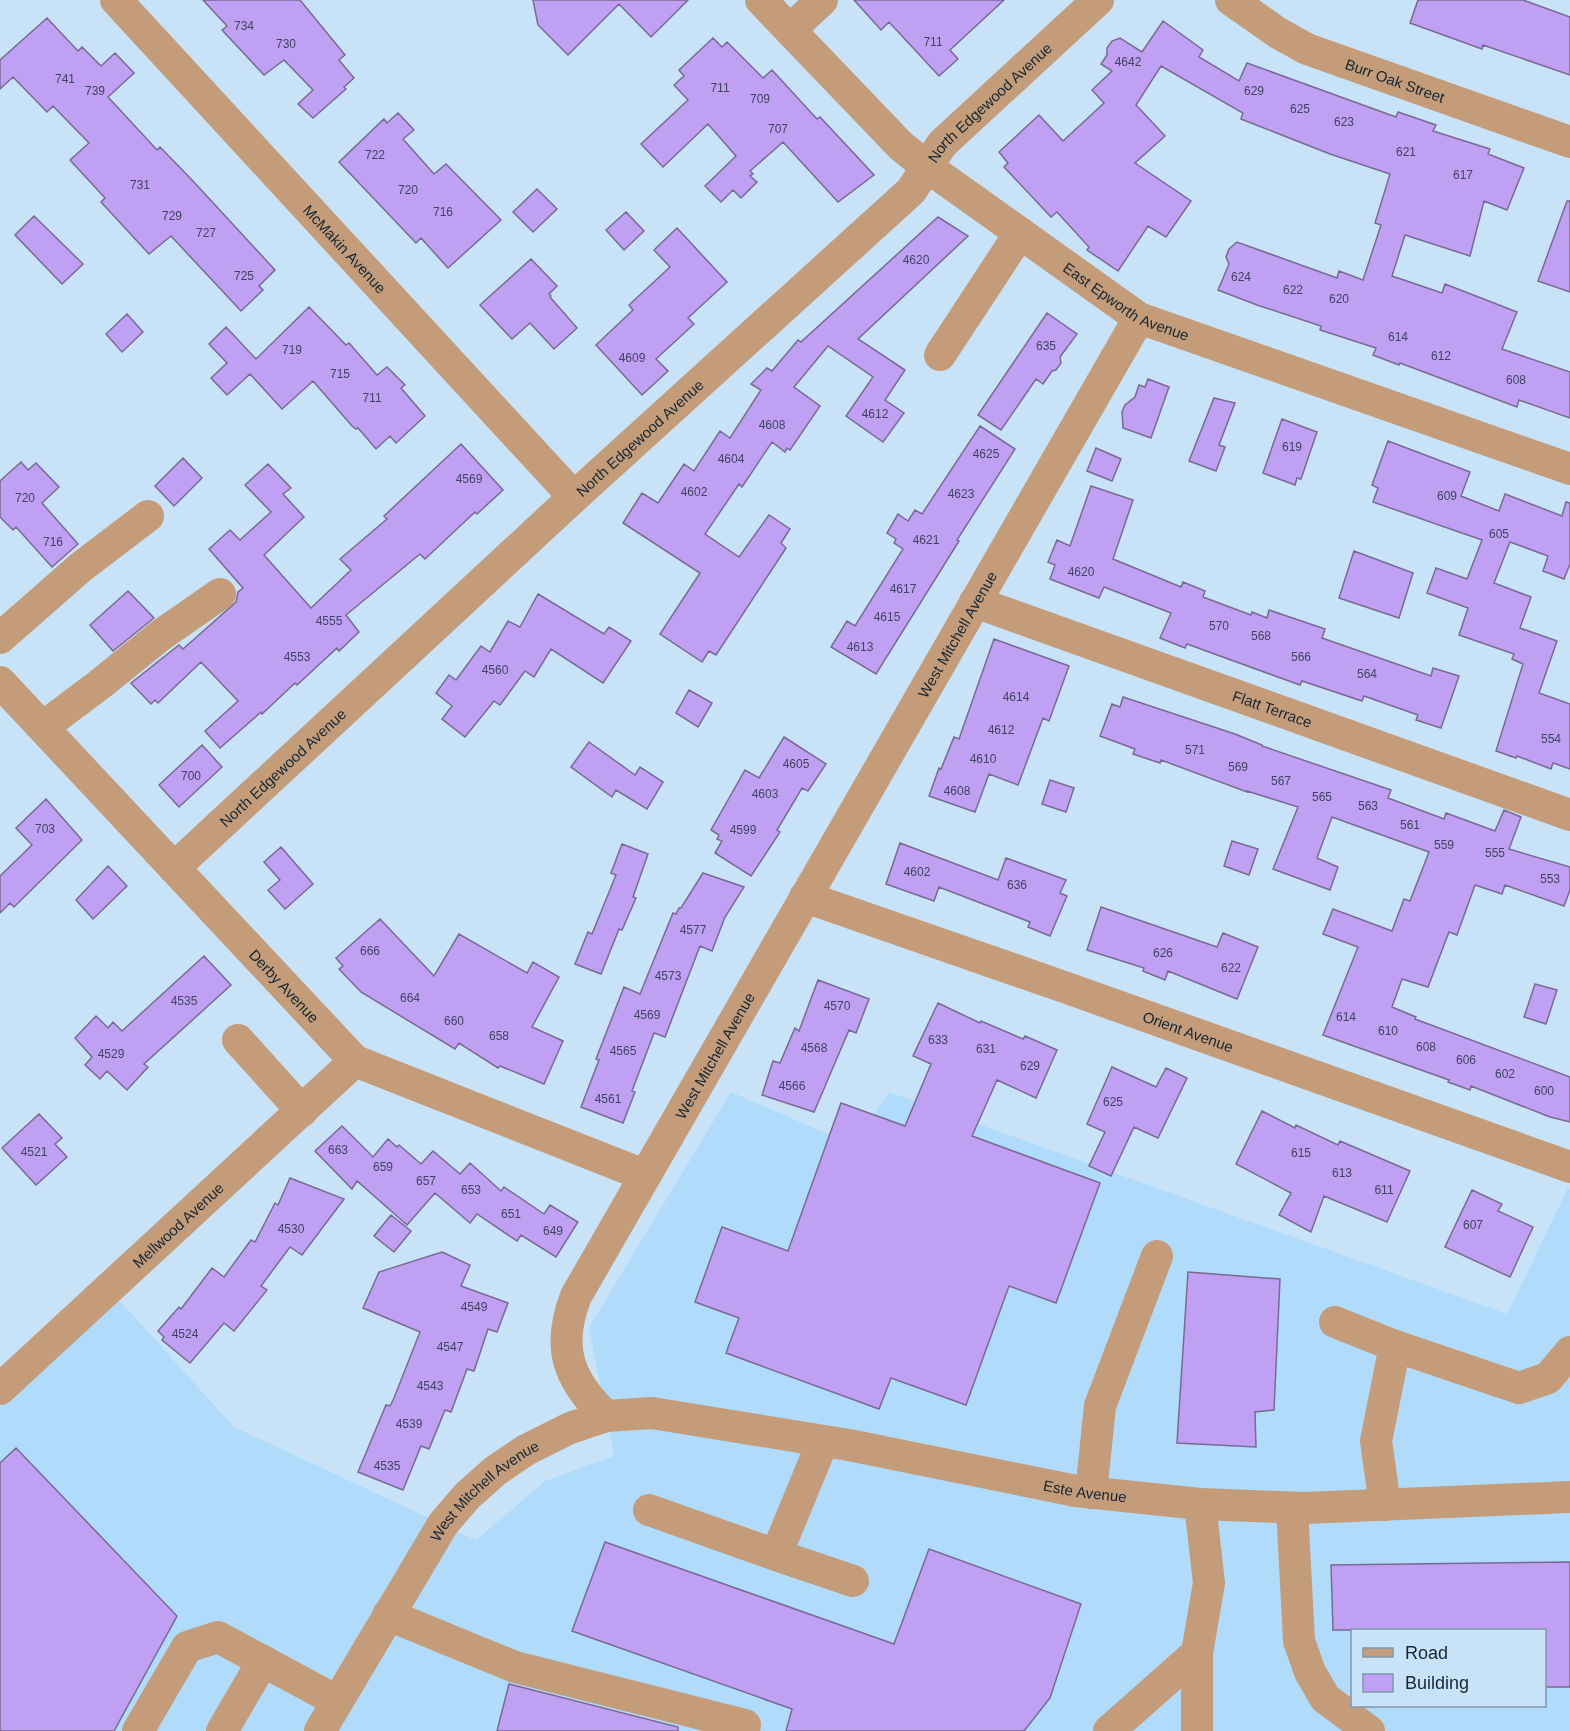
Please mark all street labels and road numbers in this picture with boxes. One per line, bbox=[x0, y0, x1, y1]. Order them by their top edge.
street label: North Edgewood Avenue bbox=[924, 39, 1055, 165]
street label: Burr Oak Street bbox=[1343, 55, 1448, 106]
street label: McMakin Avenue bbox=[300, 201, 390, 296]
street label: East Epworth Avenue bbox=[1060, 258, 1191, 343]
street label: North Edgewood Avenue bbox=[572, 376, 707, 500]
street label: West Mitchell Avenue bbox=[914, 568, 1000, 700]
street label: Flatt Terrace bbox=[1231, 686, 1315, 731]
street label: North Edgewood Avenue bbox=[216, 705, 349, 830]
street label: Derby Avenue bbox=[246, 946, 323, 1026]
street label: West Mitchell Avenue bbox=[671, 989, 757, 1122]
street label: Orient Avenue bbox=[1141, 1007, 1236, 1055]
street label: Mellwood Avenue bbox=[129, 1179, 227, 1271]
street label: West Mitchell Avenue bbox=[426, 1437, 541, 1544]
street label: Este Avenue bbox=[1042, 1476, 1128, 1505]

